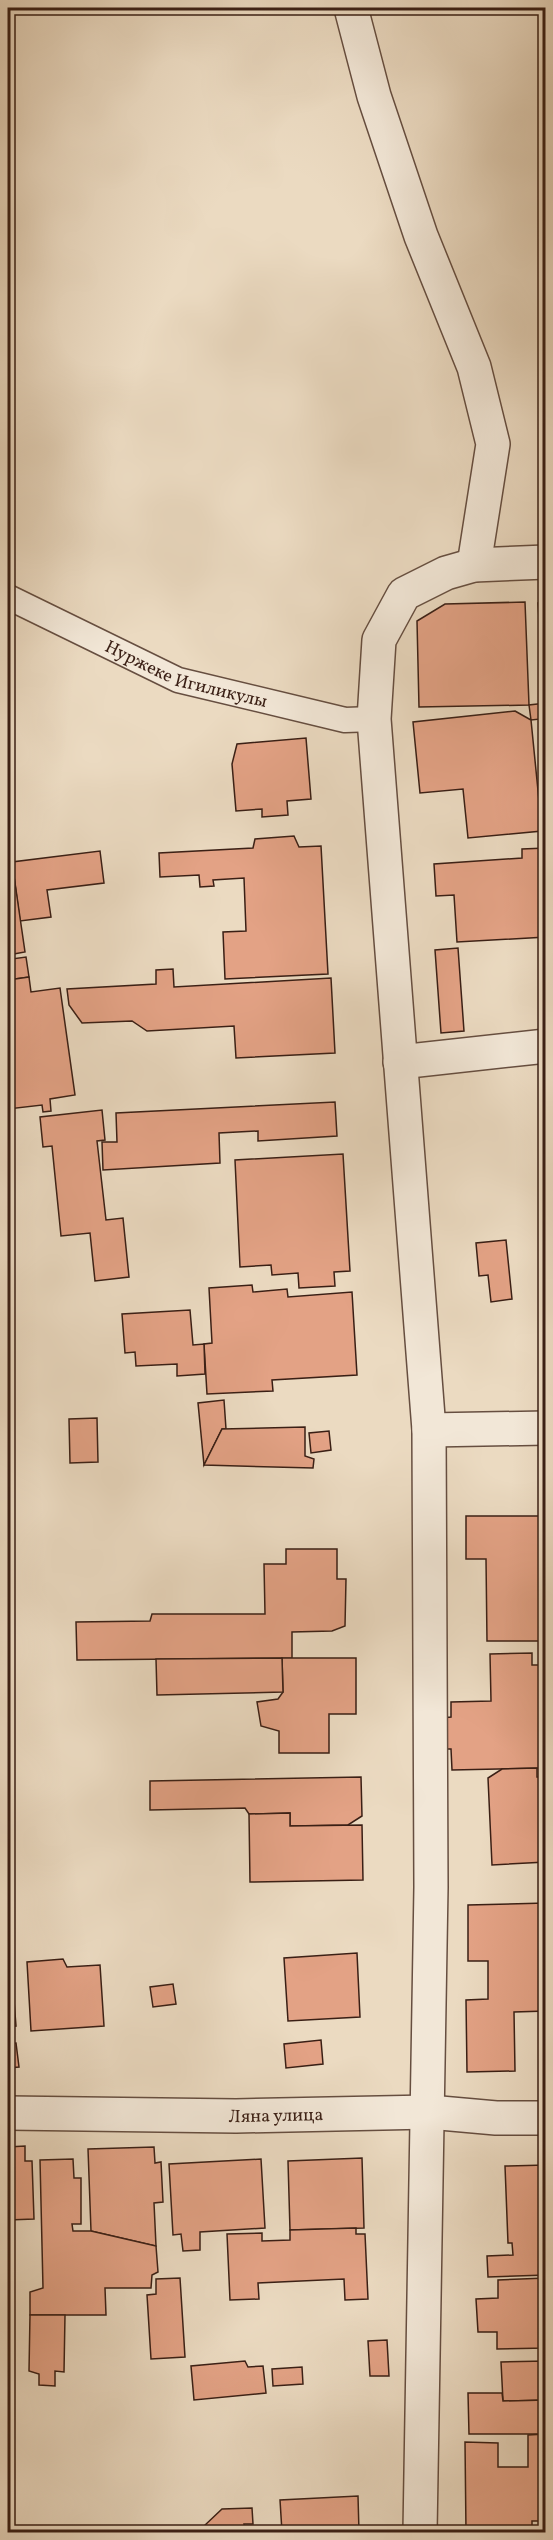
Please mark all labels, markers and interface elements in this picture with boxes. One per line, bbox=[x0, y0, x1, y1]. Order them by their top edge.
street label: Нуржеке Игиликулы bbox=[100, 635, 270, 715]
street label: Ляна улица bbox=[228, 2103, 324, 2130]

